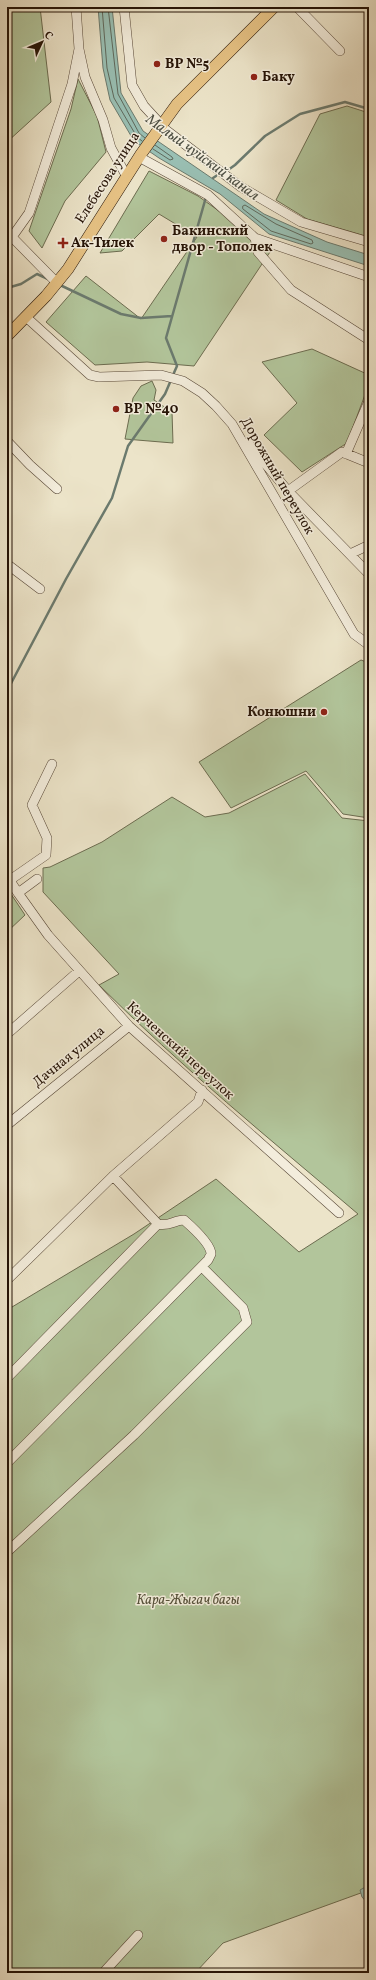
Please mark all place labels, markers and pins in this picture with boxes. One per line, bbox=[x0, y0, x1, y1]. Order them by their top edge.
place label: BP №5 bbox=[165, 55, 210, 74]
marker: BP №5 bbox=[152, 59, 162, 69]
place label: Баку bbox=[262, 68, 295, 87]
marker: Баку bbox=[249, 72, 259, 82]
place label: Бакинский двор - Тополек bbox=[172, 222, 273, 257]
place label: Ак-Тилек bbox=[71, 234, 135, 253]
marker: Бакинский двор - Тополек bbox=[159, 234, 169, 244]
marker: Ак-Тилек bbox=[58, 238, 68, 248]
place label: BP №40 bbox=[124, 400, 179, 419]
marker: BP №40 bbox=[111, 404, 121, 414]
place label: Конюшни bbox=[247, 703, 316, 722]
marker: Конюшни bbox=[319, 707, 329, 717]

